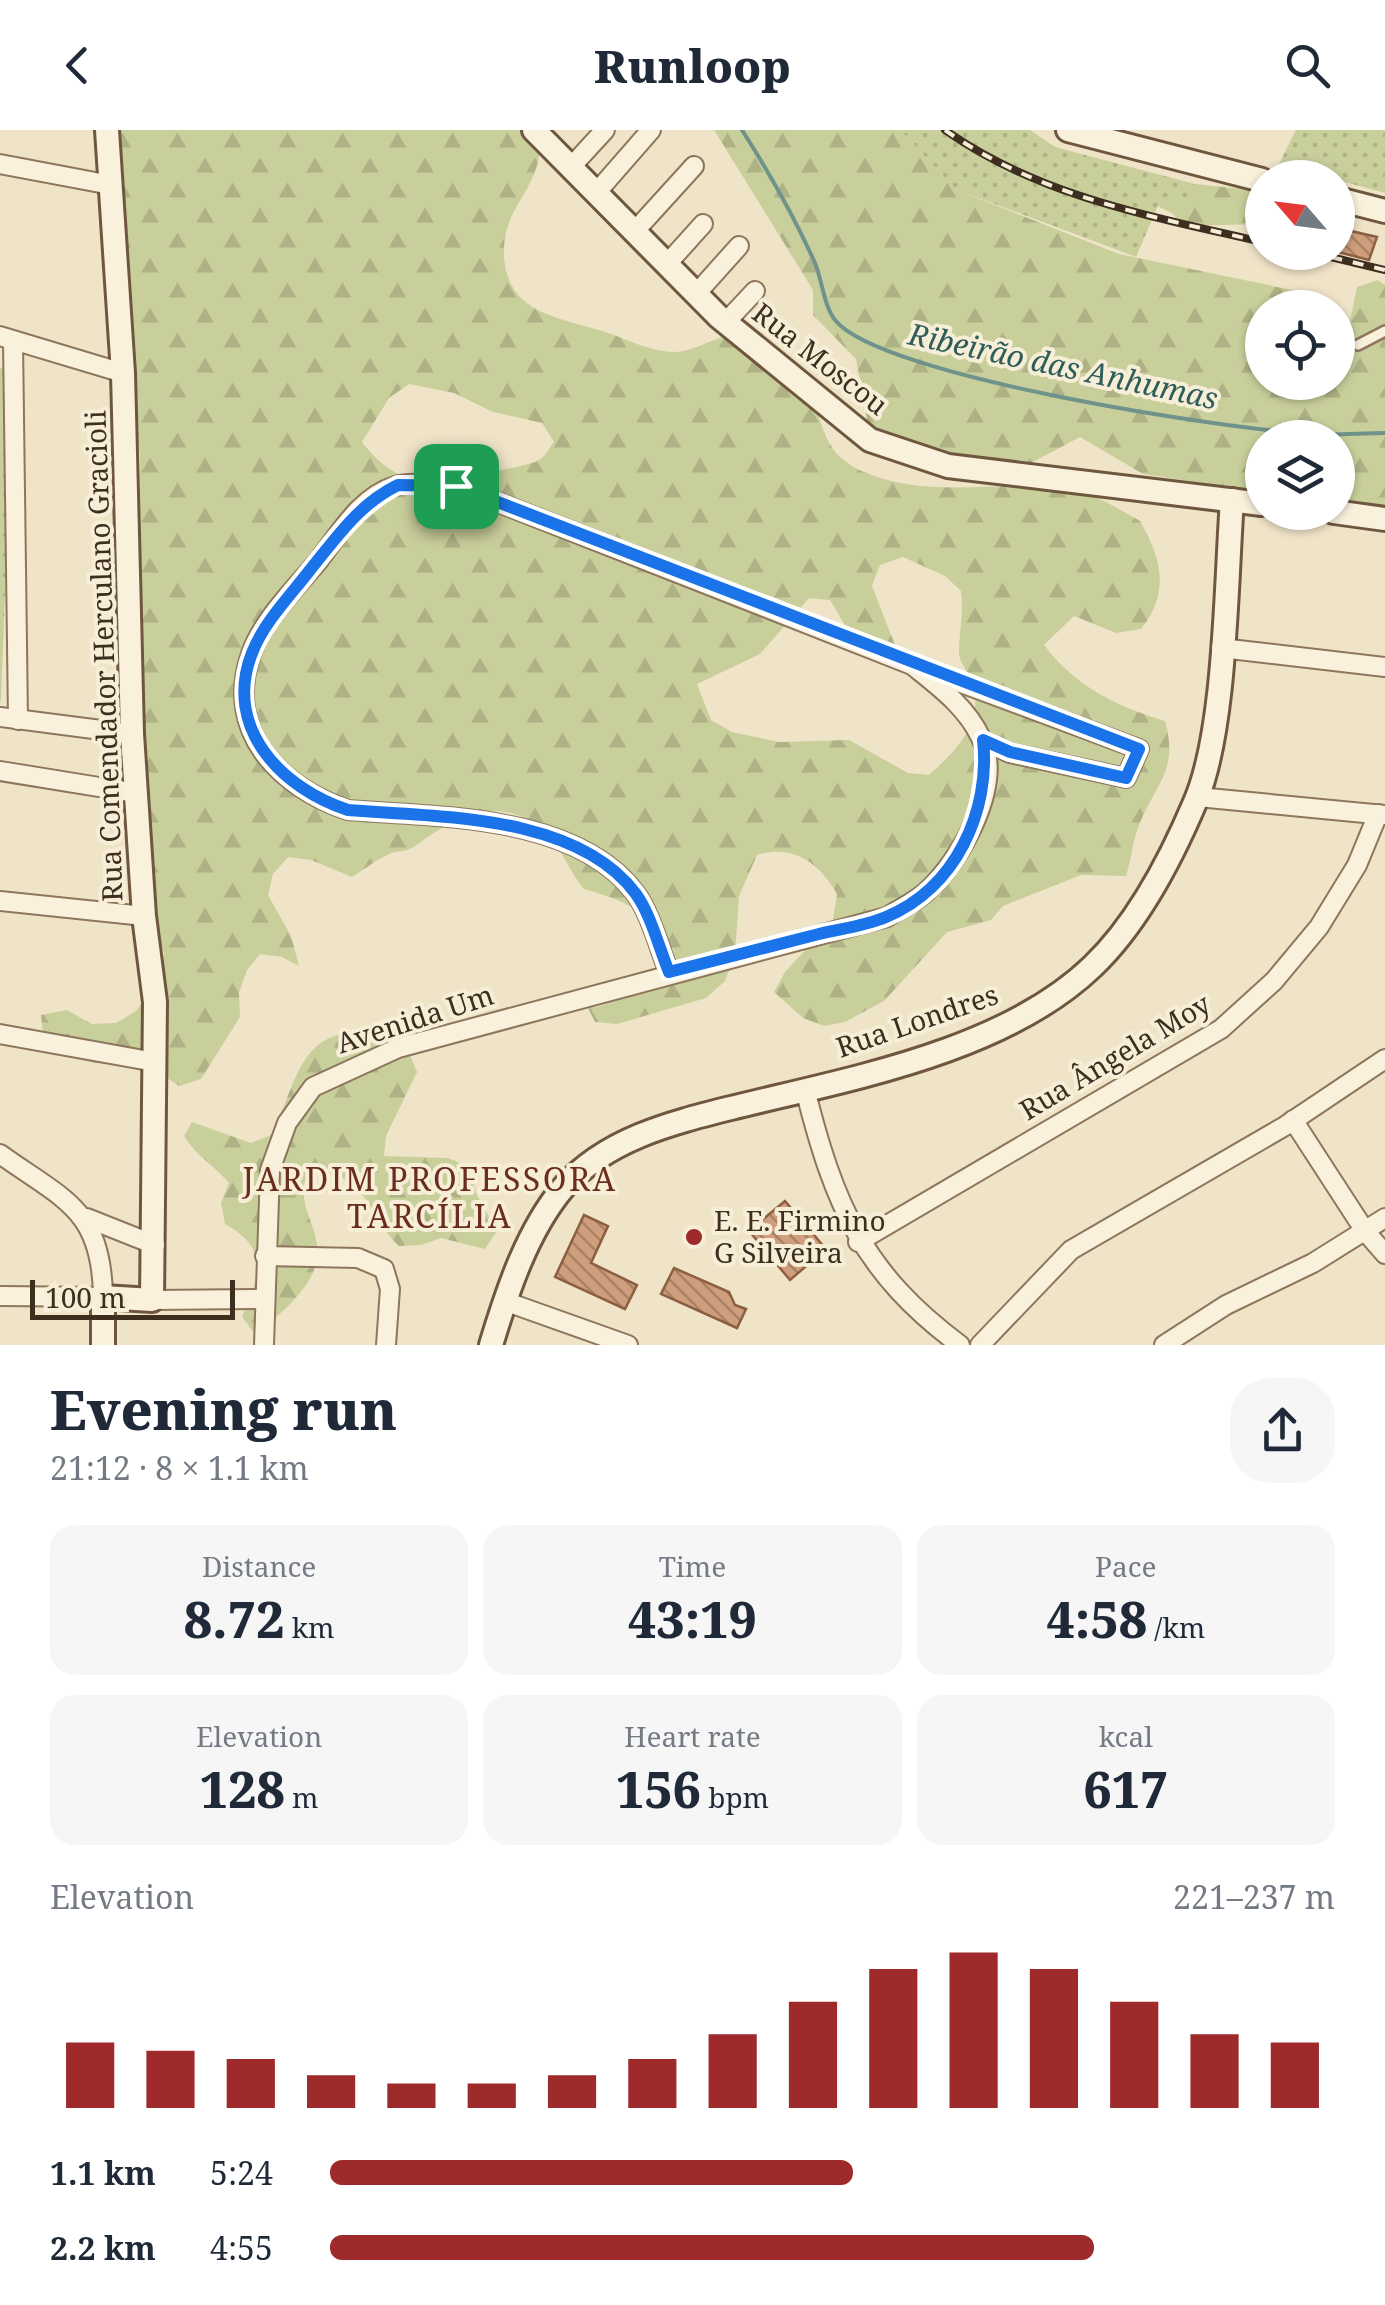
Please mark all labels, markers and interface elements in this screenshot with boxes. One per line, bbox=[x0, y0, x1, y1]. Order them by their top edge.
text: Runloop bbox=[594, 35, 791, 96]
icon: back bbox=[50, 38, 105, 93]
icon: search bbox=[1280, 38, 1335, 93]
north arrow bbox=[1245, 160, 1355, 270]
map controls bbox=[1245, 160, 1355, 530]
button: locate bbox=[1245, 290, 1355, 400]
street label: Rua Moscou bbox=[745, 293, 896, 423]
water label: Ribeirão das Anhumas bbox=[904, 312, 1222, 418]
street label: Rua Comendador Herculano Gracioli bbox=[75, 410, 131, 902]
button: layers bbox=[1245, 420, 1355, 530]
pin bbox=[414, 444, 499, 529]
icon: arrive bbox=[429, 459, 484, 514]
street label: Avenida Um bbox=[331, 975, 498, 1061]
street label: Rua Londres bbox=[831, 975, 1003, 1066]
street label: Rua Ângela Moy bbox=[1012, 984, 1217, 1128]
district label: JARDIM PROFESSORA TARCÍLIA bbox=[241, 1157, 618, 1237]
place label: E. E. Firmino G Silveira bbox=[714, 1201, 886, 1271]
marker: E. E. Firmino G Silveira bbox=[683, 1226, 705, 1248]
scale bar bbox=[30, 1275, 235, 1320]
text: 100 m bbox=[45, 1278, 126, 1316]
text: Evening run bbox=[50, 1371, 397, 1446]
button: share bbox=[1230, 1378, 1335, 1483]
text: 21:12 · 8 × 1.1 km bbox=[50, 1446, 309, 1489]
text: Distance bbox=[202, 1547, 316, 1585]
text: Time bbox=[659, 1547, 726, 1585]
text: Pace bbox=[1095, 1547, 1157, 1585]
text: 8.72 bbox=[184, 1585, 284, 1653]
text: 43:19 bbox=[628, 1585, 757, 1653]
text: 4:58 bbox=[1046, 1585, 1147, 1653]
text: km bbox=[284, 1608, 335, 1646]
text: /km bbox=[1147, 1608, 1205, 1646]
text: Elevation bbox=[196, 1717, 322, 1755]
text: Heart rate bbox=[624, 1717, 761, 1755]
text: kcal bbox=[1099, 1717, 1153, 1755]
text: 128 bbox=[200, 1755, 285, 1823]
text: 156 bbox=[616, 1755, 701, 1823]
text: 617 bbox=[1083, 1755, 1168, 1823]
text: m bbox=[285, 1778, 319, 1816]
text: bpm bbox=[701, 1778, 769, 1816]
text: Elevation bbox=[50, 1875, 194, 1918]
text: 221–237 m bbox=[1173, 1875, 1335, 1918]
text: 1.1 km bbox=[50, 2151, 156, 2194]
text: 5:24 bbox=[210, 2151, 273, 2194]
text: 2.2 km bbox=[50, 2226, 156, 2269]
text: 4:55 bbox=[210, 2226, 273, 2269]

